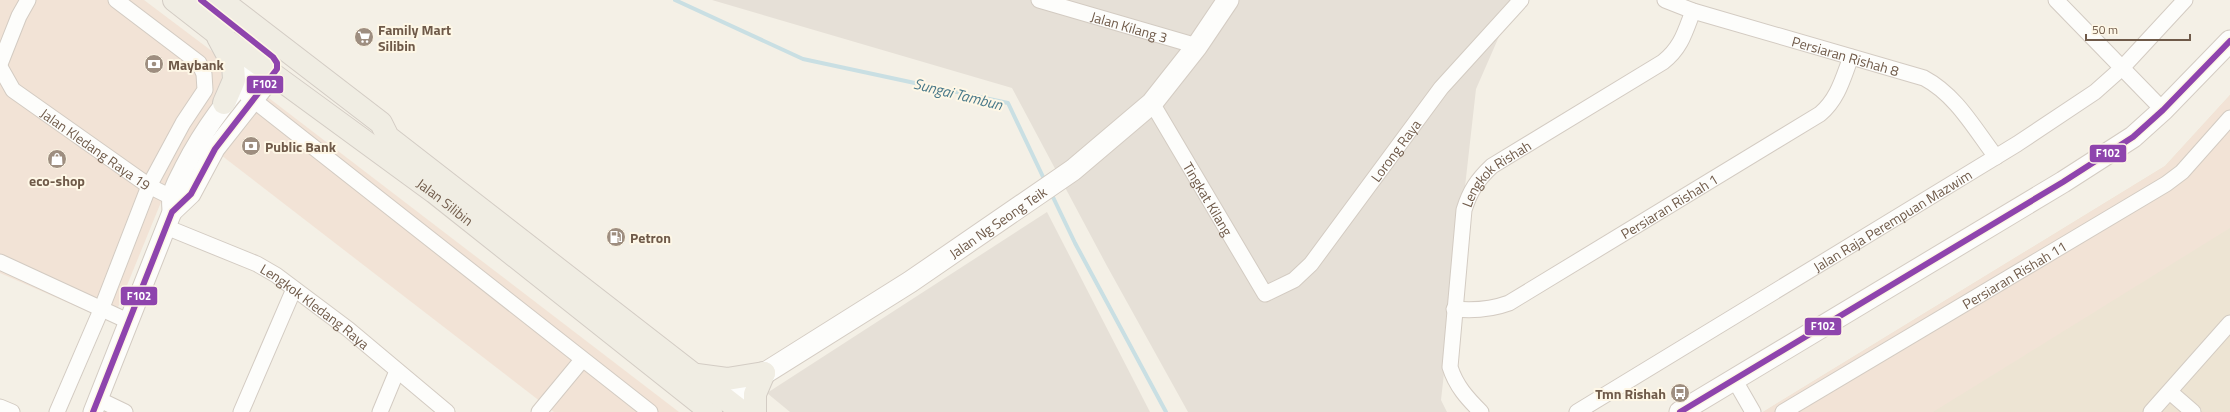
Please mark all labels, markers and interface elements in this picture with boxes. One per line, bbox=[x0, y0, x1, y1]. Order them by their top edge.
street label: Jalan Kilang 3 bbox=[1088, 5, 1170, 47]
scale bar bbox=[2086, 16, 2190, 42]
place label: Family Mart Silibin bbox=[378, 19, 451, 56]
text: 50 m bbox=[2092, 20, 2118, 39]
supermarket icon: Family Mart Silibin bbox=[353, 26, 375, 48]
street label: Persiaran Rishah 8 bbox=[1790, 30, 1902, 81]
bank icon: Maybank bbox=[143, 53, 165, 75]
place label: Maybank bbox=[168, 54, 225, 75]
water label: Sungai Tambun bbox=[911, 72, 1005, 116]
line badge: F102 bbox=[246, 75, 284, 94]
text: F102 bbox=[253, 76, 277, 92]
street label: Jalan Kledang Raya 19 bbox=[37, 102, 155, 195]
street label: Lorong Raya bbox=[1365, 114, 1425, 186]
street label: Lengkok Rishah bbox=[1455, 134, 1535, 210]
bank icon: Public Bank bbox=[240, 135, 262, 157]
place label: Public Bank bbox=[265, 136, 337, 157]
line badge: F102 bbox=[2089, 144, 2127, 163]
text: F102 bbox=[2096, 145, 2120, 161]
shop icon: eco-shop bbox=[46, 148, 68, 170]
street label: Tingkat Kilang bbox=[1178, 158, 1239, 240]
street label: Jalan Raja Perempuan Mazwim bbox=[1809, 164, 1976, 277]
street label: Persiaran Rishah 1 bbox=[1616, 168, 1722, 243]
place label: eco-shop bbox=[29, 170, 85, 191]
street label: Jalan Silibin bbox=[413, 172, 478, 230]
street label: Jalan Ng Seong Teik bbox=[944, 181, 1051, 263]
fuel station icon: Petron bbox=[605, 226, 627, 248]
place label: Petron bbox=[630, 227, 671, 248]
street label: Persiaran Rishah 11 bbox=[1958, 235, 2070, 314]
street label: Lengkok Kledang Raya bbox=[257, 258, 375, 354]
line badge: F102 bbox=[120, 286, 158, 306]
text: F102 bbox=[127, 288, 151, 304]
line badge: F102 bbox=[1804, 317, 1842, 336]
text: F102 bbox=[1811, 318, 1835, 334]
bus stop icon: Tmn Rishah bbox=[1669, 382, 1691, 404]
place label: Tmn Rishah bbox=[1595, 383, 1666, 404]

